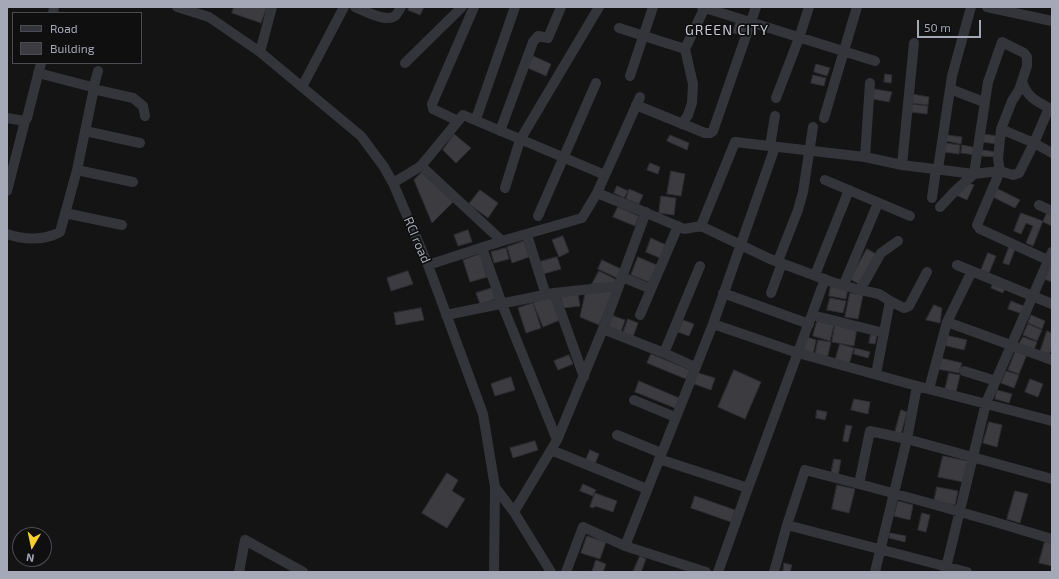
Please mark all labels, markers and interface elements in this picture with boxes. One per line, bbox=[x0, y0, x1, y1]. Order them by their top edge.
legend bbox=[12, 12, 142, 64]
scale bar bbox=[919, 12, 983, 38]
text: 50 m bbox=[924, 20, 951, 34]
text: Road bbox=[50, 21, 78, 35]
district label: GREEN CITY bbox=[685, 22, 769, 38]
text: Building bbox=[50, 41, 94, 55]
street label: RCI road bbox=[400, 215, 434, 265]
north arrow bbox=[12, 527, 52, 567]
text: N bbox=[25, 551, 35, 565]

